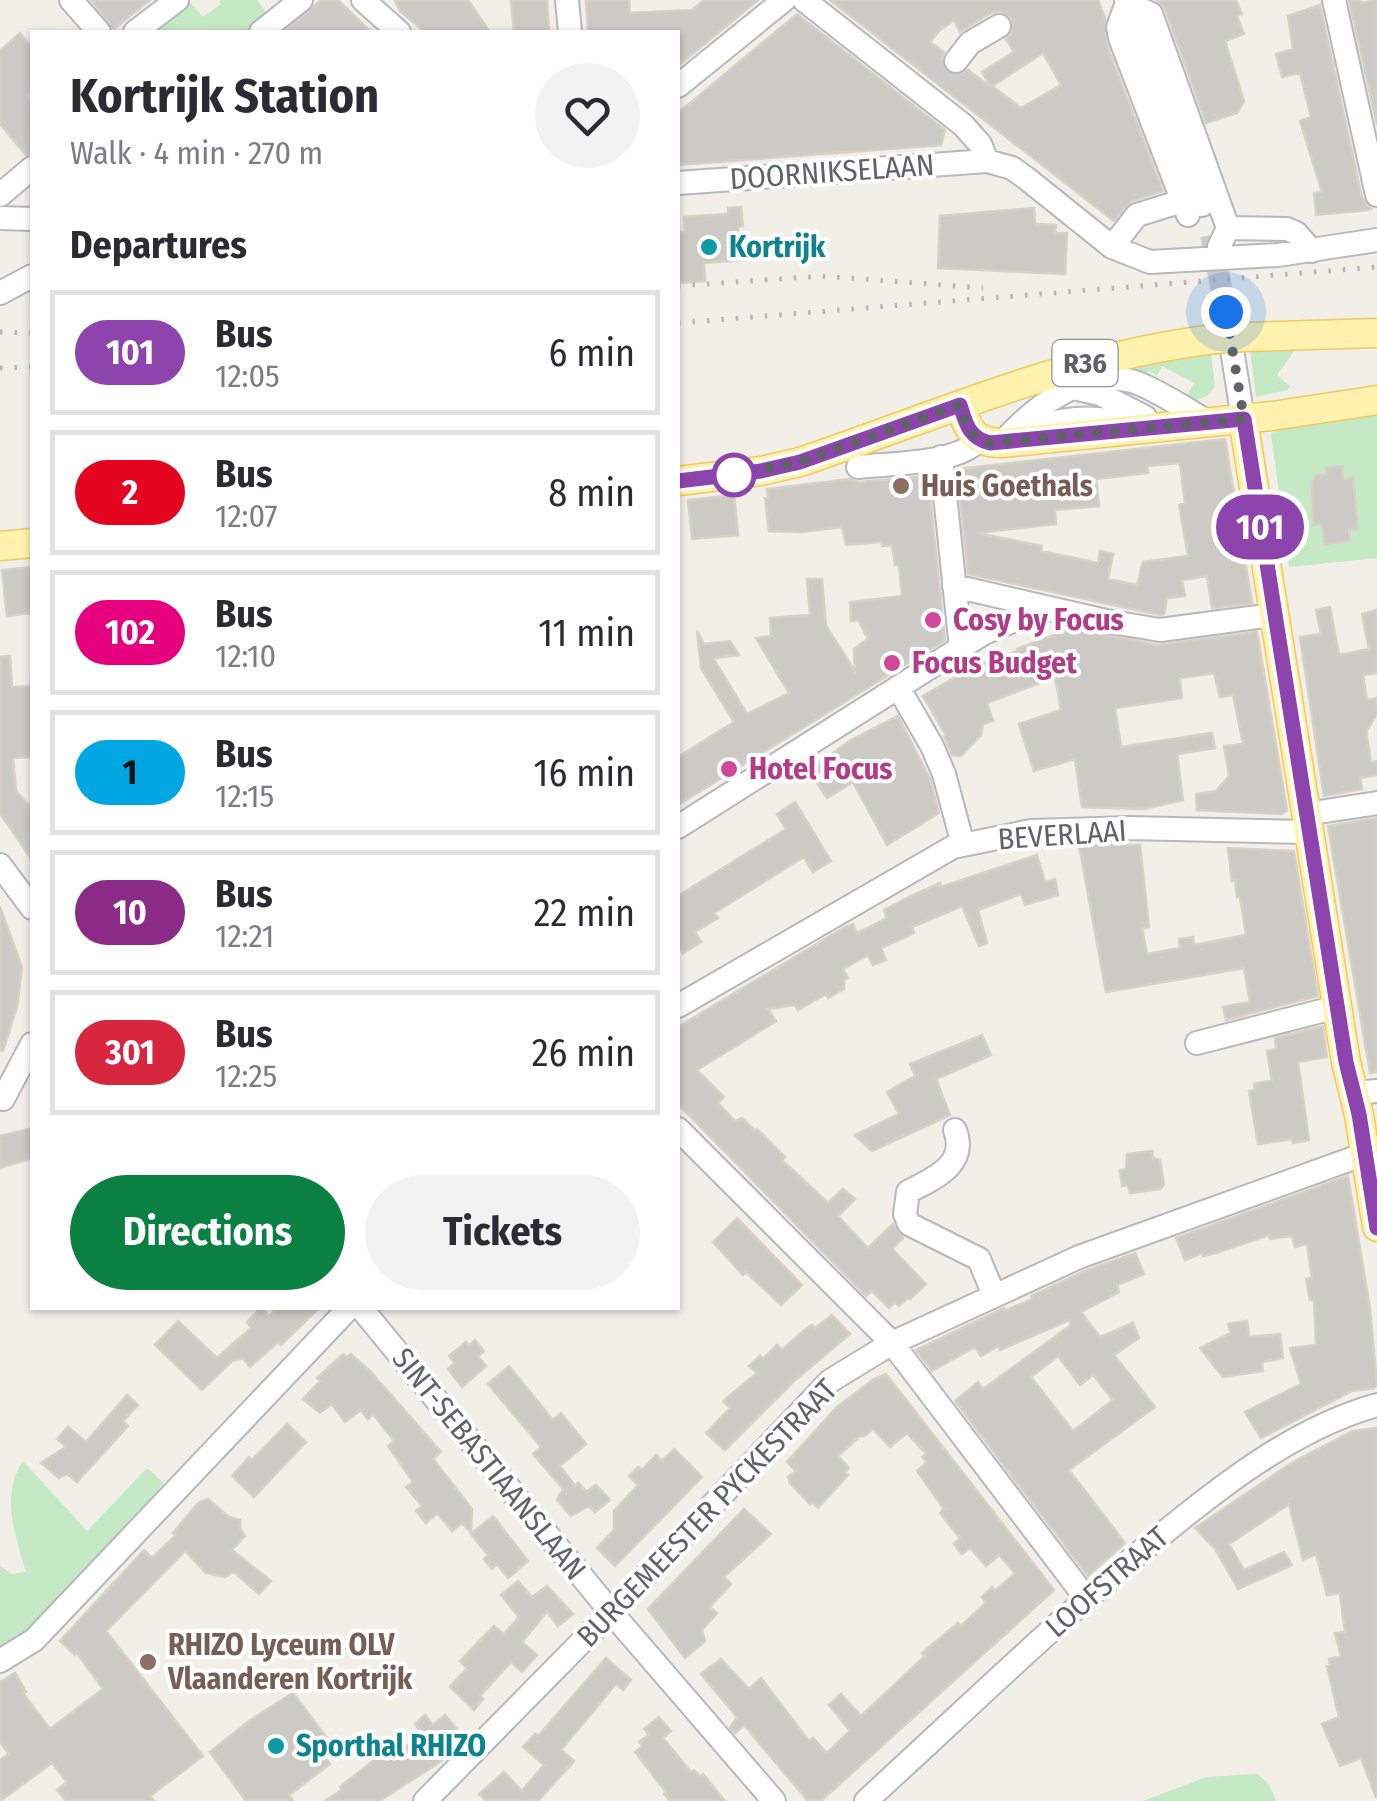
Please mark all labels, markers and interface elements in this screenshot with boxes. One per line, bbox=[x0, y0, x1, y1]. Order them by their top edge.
button: heart bbox=[535, 63, 640, 168]
text: Kortrijk Station bbox=[70, 67, 379, 125]
text: Walk · 4 min · 270 m bbox=[70, 134, 323, 172]
street label: DOORNIKSELAAN bbox=[728, 147, 936, 197]
text: Departures bbox=[70, 222, 247, 268]
place label: Kortrijk bbox=[729, 229, 826, 265]
marker: Kortrijk bbox=[698, 236, 720, 258]
your location bbox=[1201, 287, 1251, 337]
text: Bus bbox=[215, 311, 273, 357]
text: 6 min bbox=[548, 330, 635, 376]
text: 101 bbox=[106, 331, 154, 373]
road number: R36 bbox=[1052, 340, 1118, 386]
text: 12:05 bbox=[215, 357, 280, 395]
text: Bus bbox=[215, 451, 273, 497]
unlabelled marker bbox=[713, 454, 755, 496]
place label: Huis Goethals bbox=[921, 468, 1093, 504]
text: 8 min bbox=[548, 470, 635, 516]
text: 2 bbox=[122, 471, 138, 513]
marker: Huis Goethals bbox=[890, 475, 912, 497]
line badge: 101 bbox=[1202, 494, 1318, 560]
text: 12:07 bbox=[215, 497, 277, 535]
text: 101 bbox=[1236, 506, 1284, 548]
text: Bus bbox=[215, 591, 273, 637]
place label: Cosy by Focus bbox=[953, 602, 1124, 638]
marker: Cosy by Focus bbox=[922, 609, 944, 631]
text: 11 min bbox=[538, 610, 635, 656]
text: 102 bbox=[105, 611, 155, 653]
text: 12:10 bbox=[215, 637, 276, 675]
place label: Focus Budget bbox=[912, 645, 1077, 681]
marker: Focus Budget bbox=[881, 652, 903, 674]
text: Bus bbox=[215, 731, 273, 777]
text: 16 min bbox=[534, 750, 635, 796]
text: 1 bbox=[123, 751, 137, 793]
place label: Hotel Focus bbox=[749, 751, 893, 787]
marker: Hotel Focus bbox=[718, 758, 740, 780]
text: 12:15 bbox=[215, 777, 274, 815]
street label: BEVERLAAI bbox=[996, 813, 1128, 857]
text: Bus bbox=[215, 871, 273, 917]
text: 22 min bbox=[534, 890, 635, 936]
text: 10 bbox=[113, 891, 147, 933]
text: 12:21 bbox=[215, 917, 274, 955]
text: Bus bbox=[215, 1011, 273, 1057]
text: 26 min bbox=[532, 1030, 635, 1076]
text: 301 bbox=[105, 1031, 155, 1073]
text: 12:25 bbox=[215, 1057, 277, 1095]
button: Directions bbox=[70, 1175, 345, 1290]
button: Tickets bbox=[365, 1175, 640, 1290]
street label: SINT-SEBASTIAANSLAAN bbox=[384, 1341, 594, 1587]
street label: BURGEMEESTER PYCKESTRAAT bbox=[570, 1372, 844, 1654]
street label: LOOFSTRAAT bbox=[1038, 1519, 1176, 1645]
place label: RHIZO Lyceum OLV Vlaanderen Kortrijk bbox=[167, 1627, 413, 1697]
marker: RHIZO Lyceum OLV Vlaanderen Kortrijk bbox=[137, 1651, 159, 1673]
place label: Sporthal RHIZO bbox=[296, 1728, 486, 1764]
marker: Sporthal RHIZO bbox=[265, 1735, 287, 1757]

